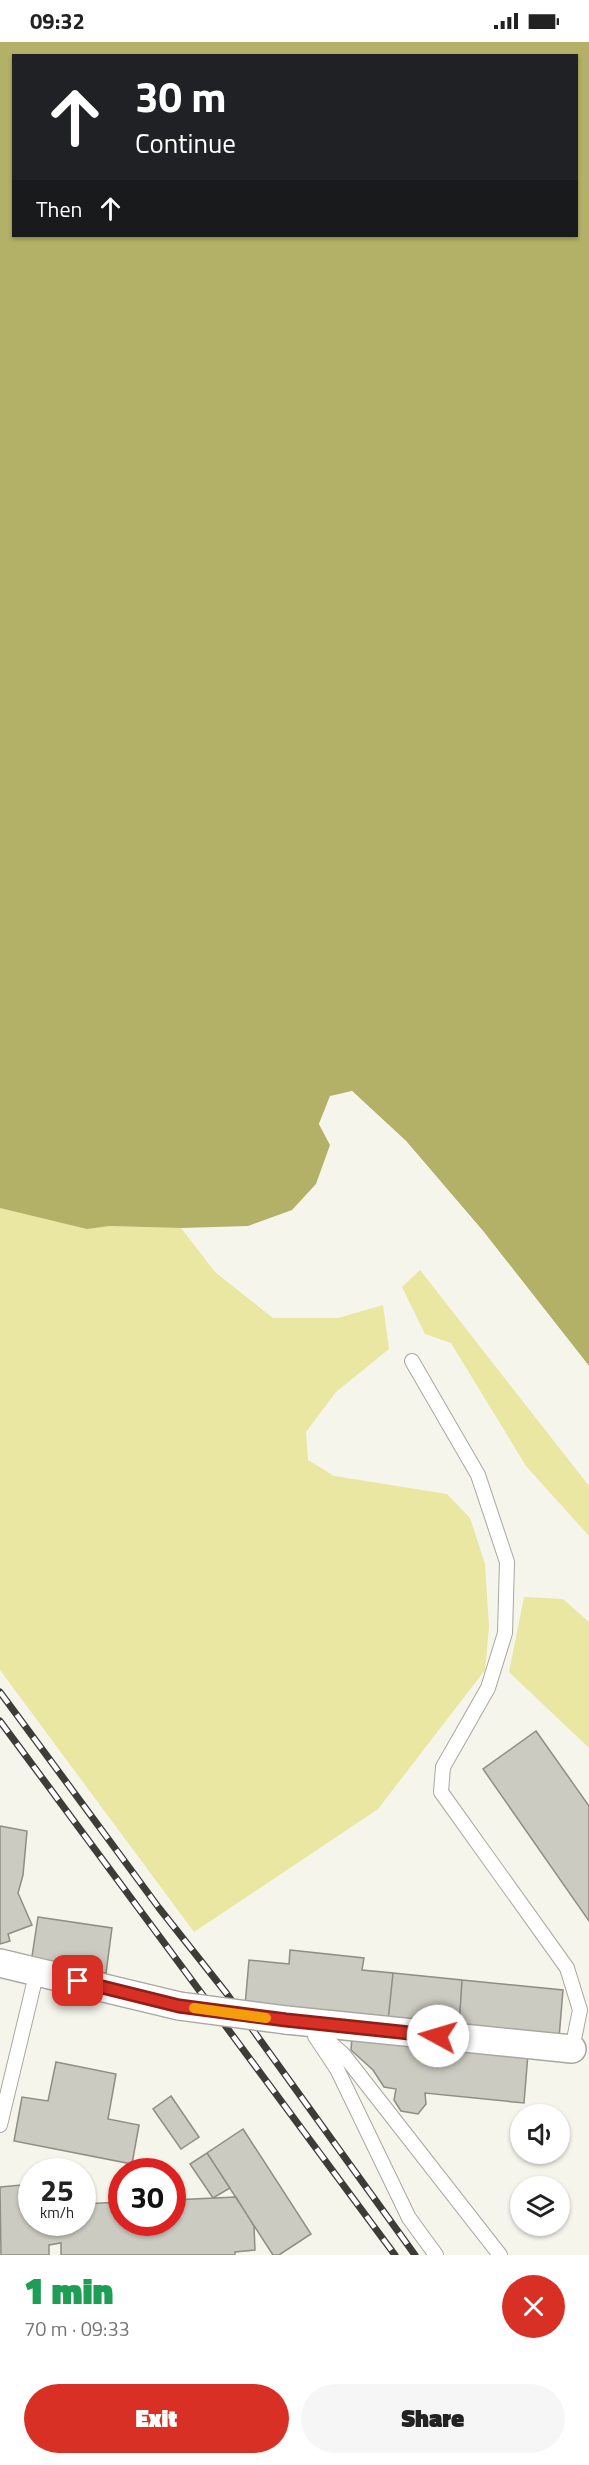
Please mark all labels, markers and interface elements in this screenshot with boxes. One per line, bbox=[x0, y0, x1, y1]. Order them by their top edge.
text: 09:32 bbox=[30, 4, 85, 38]
text: 30 m bbox=[135, 64, 227, 128]
icon: ahead bbox=[36, 78, 114, 156]
text: Continue bbox=[135, 122, 236, 163]
text: Then bbox=[36, 192, 82, 226]
icon: ahead bbox=[94, 192, 127, 225]
pin bbox=[52, 1955, 103, 2006]
icon: arrive bbox=[61, 1964, 94, 1997]
position arrow bbox=[406, 2004, 470, 2068]
map controls bbox=[510, 2104, 570, 2236]
button: sound bbox=[510, 2104, 570, 2164]
speed limit sign: 30 bbox=[108, 2158, 186, 2236]
text: 25 bbox=[40, 2167, 74, 2213]
button: layers bbox=[510, 2176, 570, 2236]
text: km/h bbox=[40, 2201, 74, 2224]
text: 1 min bbox=[24, 2263, 113, 2318]
button: close bbox=[502, 2275, 565, 2338]
text: 70 m · 09:33 bbox=[24, 2313, 130, 2344]
button: Exit bbox=[24, 2384, 289, 2453]
button: Share bbox=[301, 2384, 565, 2453]

